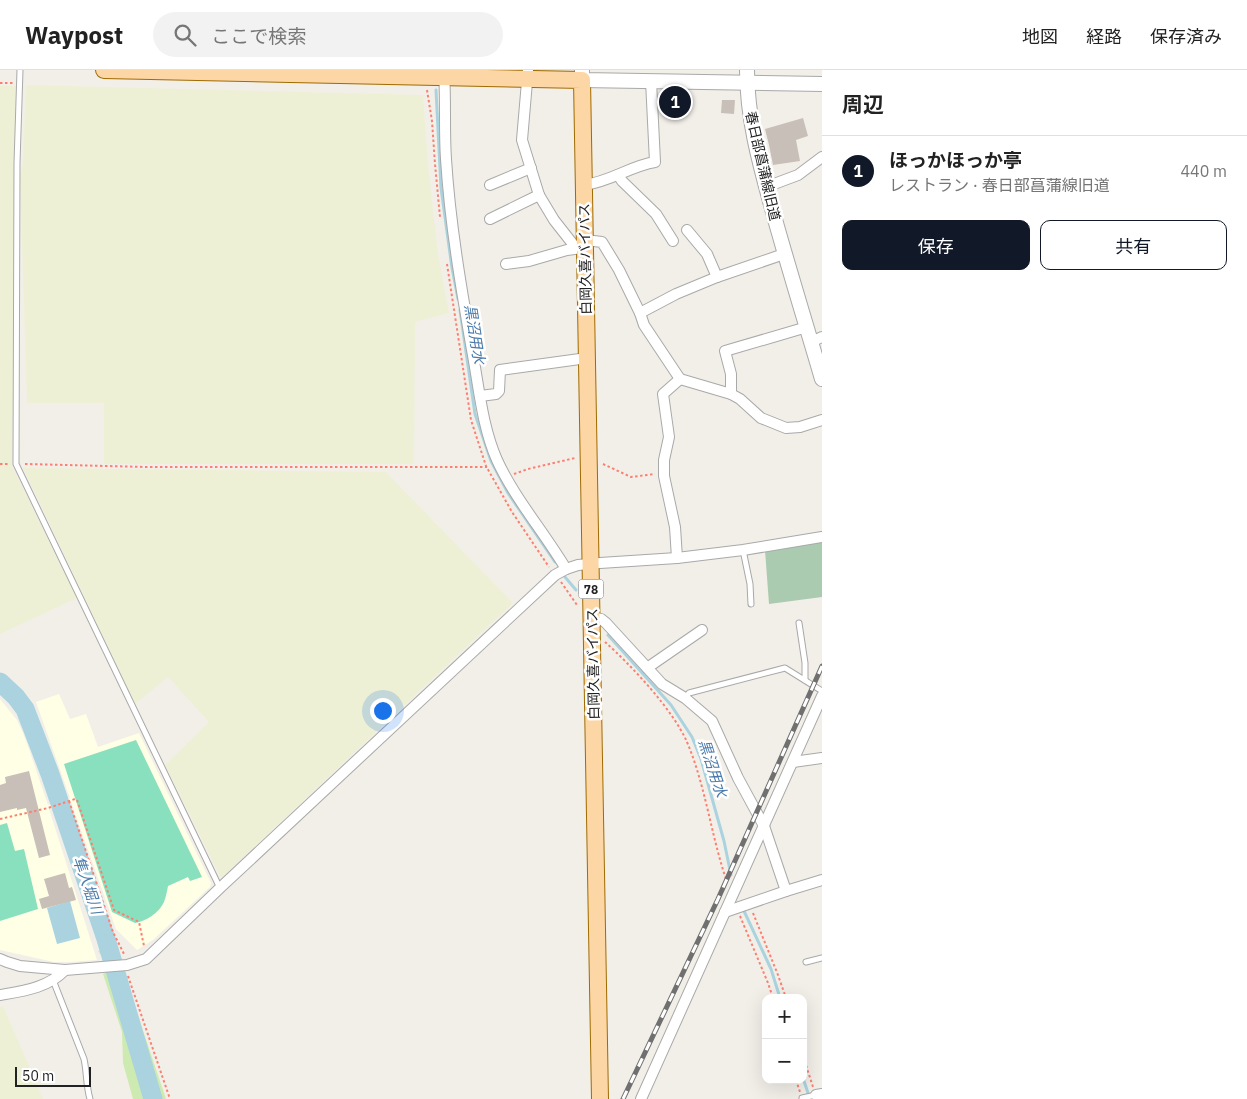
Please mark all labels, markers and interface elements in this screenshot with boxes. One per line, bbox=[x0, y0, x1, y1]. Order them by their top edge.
search box bbox=[153, 12, 503, 57]
text: Waypost bbox=[25, 19, 123, 51]
icon: search bbox=[171, 21, 199, 49]
text: ここで検索 bbox=[211, 24, 306, 48]
text: 地図 bbox=[1022, 25, 1058, 48]
text: 経路 bbox=[1086, 25, 1122, 48]
text: 保存済み bbox=[1150, 25, 1222, 48]
pin: 1 bbox=[659, 83, 691, 121]
text: 周辺 bbox=[842, 90, 884, 118]
street label: 春日部菖蒲線旧道 bbox=[742, 109, 784, 223]
text: ほっかほっか亭 bbox=[889, 148, 1022, 172]
text: 1 bbox=[853, 161, 863, 181]
text: 440 m bbox=[1180, 161, 1227, 181]
text: レストラン · 春日部菖蒲線旧道 bbox=[889, 175, 1110, 195]
street label: 白岡久喜バイパス bbox=[575, 203, 595, 315]
button: 保存 bbox=[842, 220, 1030, 270]
button: 共有 bbox=[1040, 220, 1227, 270]
water label: 黒沼用水 bbox=[461, 303, 489, 367]
road number: 78 bbox=[578, 579, 604, 598]
street label: 白岡久喜バイパス bbox=[583, 608, 603, 720]
your location bbox=[370, 698, 396, 724]
water label: 黒沼用水 bbox=[695, 737, 732, 801]
water label: 隼人堀川 bbox=[69, 854, 107, 918]
map controls bbox=[762, 994, 807, 1084]
button: + bbox=[762, 994, 807, 1039]
button: − bbox=[762, 1039, 807, 1084]
scale bar bbox=[15, 1064, 91, 1087]
text: 50 m bbox=[22, 1067, 54, 1085]

